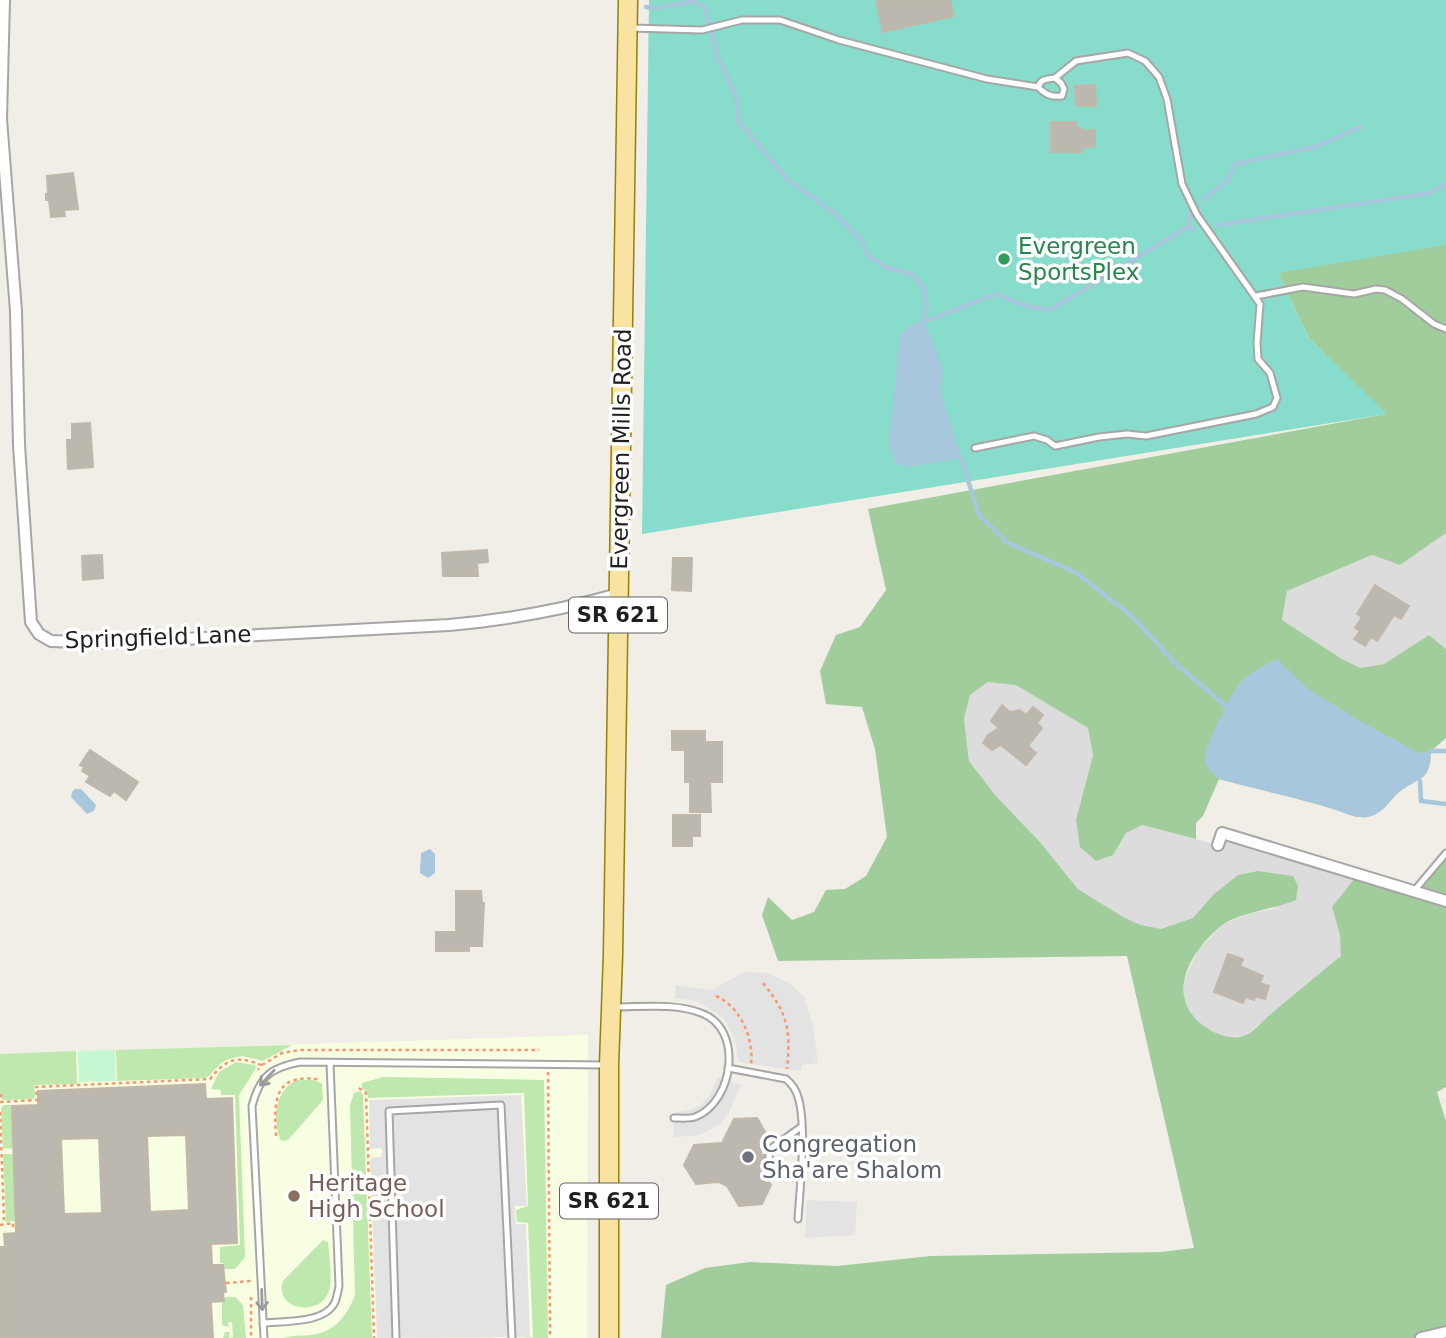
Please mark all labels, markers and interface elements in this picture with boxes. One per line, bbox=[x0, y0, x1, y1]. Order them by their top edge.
place label: Evergreen SportsPlex bbox=[1018, 233, 1139, 285]
marker: Evergreen SportsPlex bbox=[996, 251, 1012, 267]
street label: Evergreen Mills Road bbox=[606, 328, 636, 570]
road number: SR 621 bbox=[569, 598, 667, 632]
street label: Springfield Lane bbox=[64, 621, 252, 653]
one-way arrow bbox=[259, 1068, 276, 1086]
place label: Congregation Sha'are Shalom bbox=[762, 1131, 942, 1183]
marker: Congregation Sha'are Shalom bbox=[740, 1149, 756, 1165]
place label: Heritage High School bbox=[308, 1170, 445, 1222]
road number: SR 621 bbox=[560, 1184, 658, 1218]
marker: Heritage High School bbox=[286, 1188, 302, 1204]
one-way arrow bbox=[256, 1288, 269, 1311]

